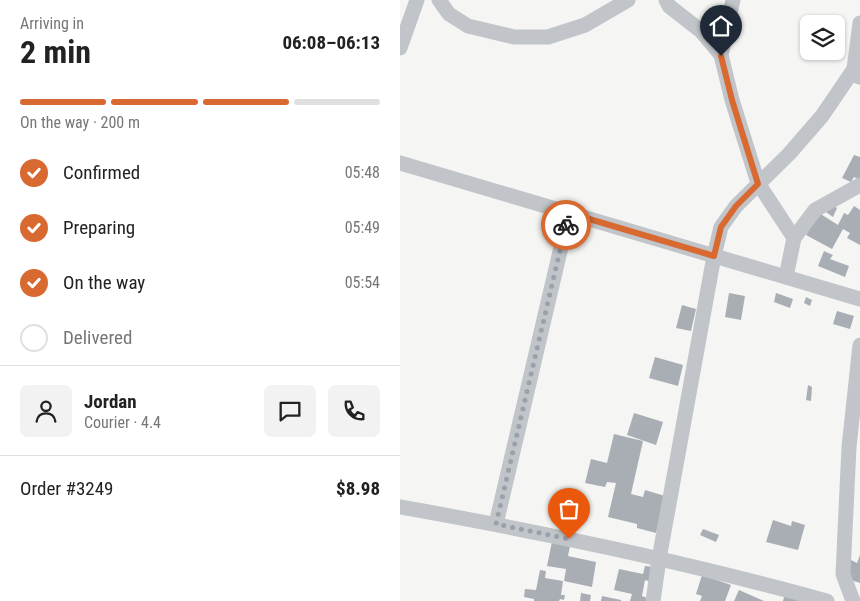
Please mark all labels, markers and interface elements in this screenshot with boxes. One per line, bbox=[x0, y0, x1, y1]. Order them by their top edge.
pin bbox=[700, 5, 742, 56]
icon: home bbox=[707, 12, 735, 40]
text: Arriving in bbox=[20, 14, 84, 33]
map controls bbox=[800, 15, 845, 60]
button: layers bbox=[800, 15, 845, 60]
text: 06:08–06:13 bbox=[282, 31, 380, 54]
text: 2 min bbox=[20, 33, 91, 71]
text: On the way · 200 m bbox=[20, 113, 140, 132]
icon: check bbox=[20, 159, 48, 187]
text: Confirmed bbox=[63, 161, 140, 184]
text: 05:48 bbox=[345, 163, 380, 182]
courier bbox=[541, 200, 591, 250]
icon: bike bbox=[552, 211, 580, 239]
icon: check bbox=[20, 214, 48, 242]
text: Preparing bbox=[63, 216, 135, 239]
text: 05:49 bbox=[345, 218, 380, 237]
icon: check bbox=[20, 269, 48, 297]
text: On the way bbox=[63, 271, 145, 294]
text: 05:54 bbox=[345, 273, 380, 292]
text: Delivered bbox=[63, 326, 132, 349]
button: person bbox=[20, 385, 72, 437]
button: chat bbox=[264, 385, 316, 437]
button: phone bbox=[328, 385, 380, 437]
text: Jordan bbox=[84, 390, 137, 413]
text: Courier · 4.4 bbox=[84, 413, 161, 432]
text: Order #3249 bbox=[20, 477, 113, 500]
text: $8.98 bbox=[336, 477, 380, 500]
pin bbox=[548, 488, 590, 539]
icon: bag bbox=[555, 495, 583, 523]

